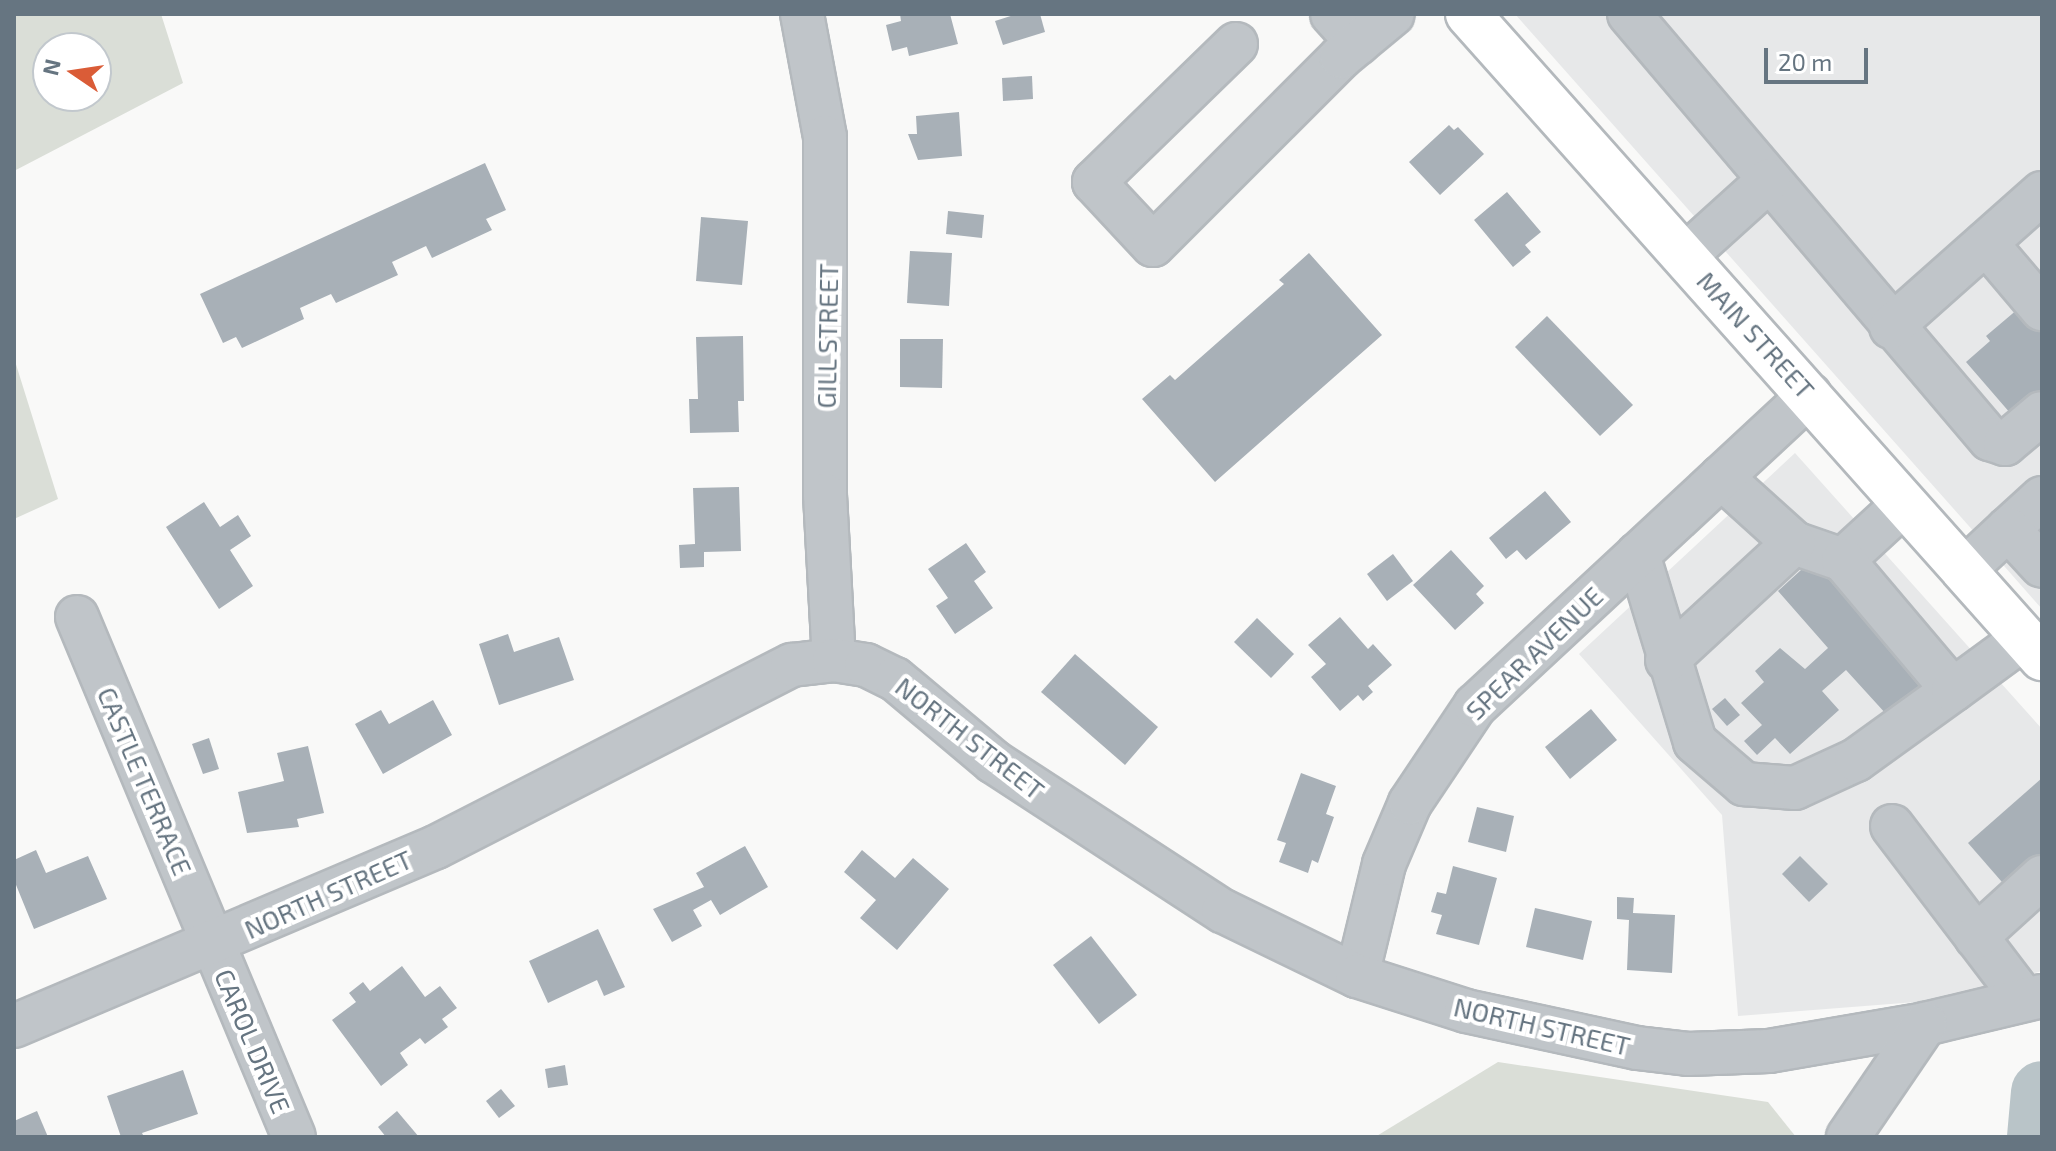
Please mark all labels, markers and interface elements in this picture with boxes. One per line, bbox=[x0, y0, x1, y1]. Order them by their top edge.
north arrow bbox=[32, 32, 112, 112]
scale bar bbox=[1768, 32, 1872, 82]
text: 20 m bbox=[1778, 47, 1832, 76]
text: N bbox=[36, 56, 65, 78]
street label: GILL STREET bbox=[810, 263, 844, 409]
street label: MAIN STREET bbox=[1691, 265, 1821, 405]
street label: SPEAR AVENUE bbox=[1459, 580, 1609, 726]
street label: NORTH STREET bbox=[890, 670, 1050, 806]
street label: CASTLE TERRACE bbox=[91, 682, 199, 880]
street label: NORTH STREET bbox=[240, 843, 416, 945]
street label: CAROL DRIVE bbox=[209, 964, 297, 1118]
street label: NORTH STREET bbox=[1451, 991, 1633, 1061]

